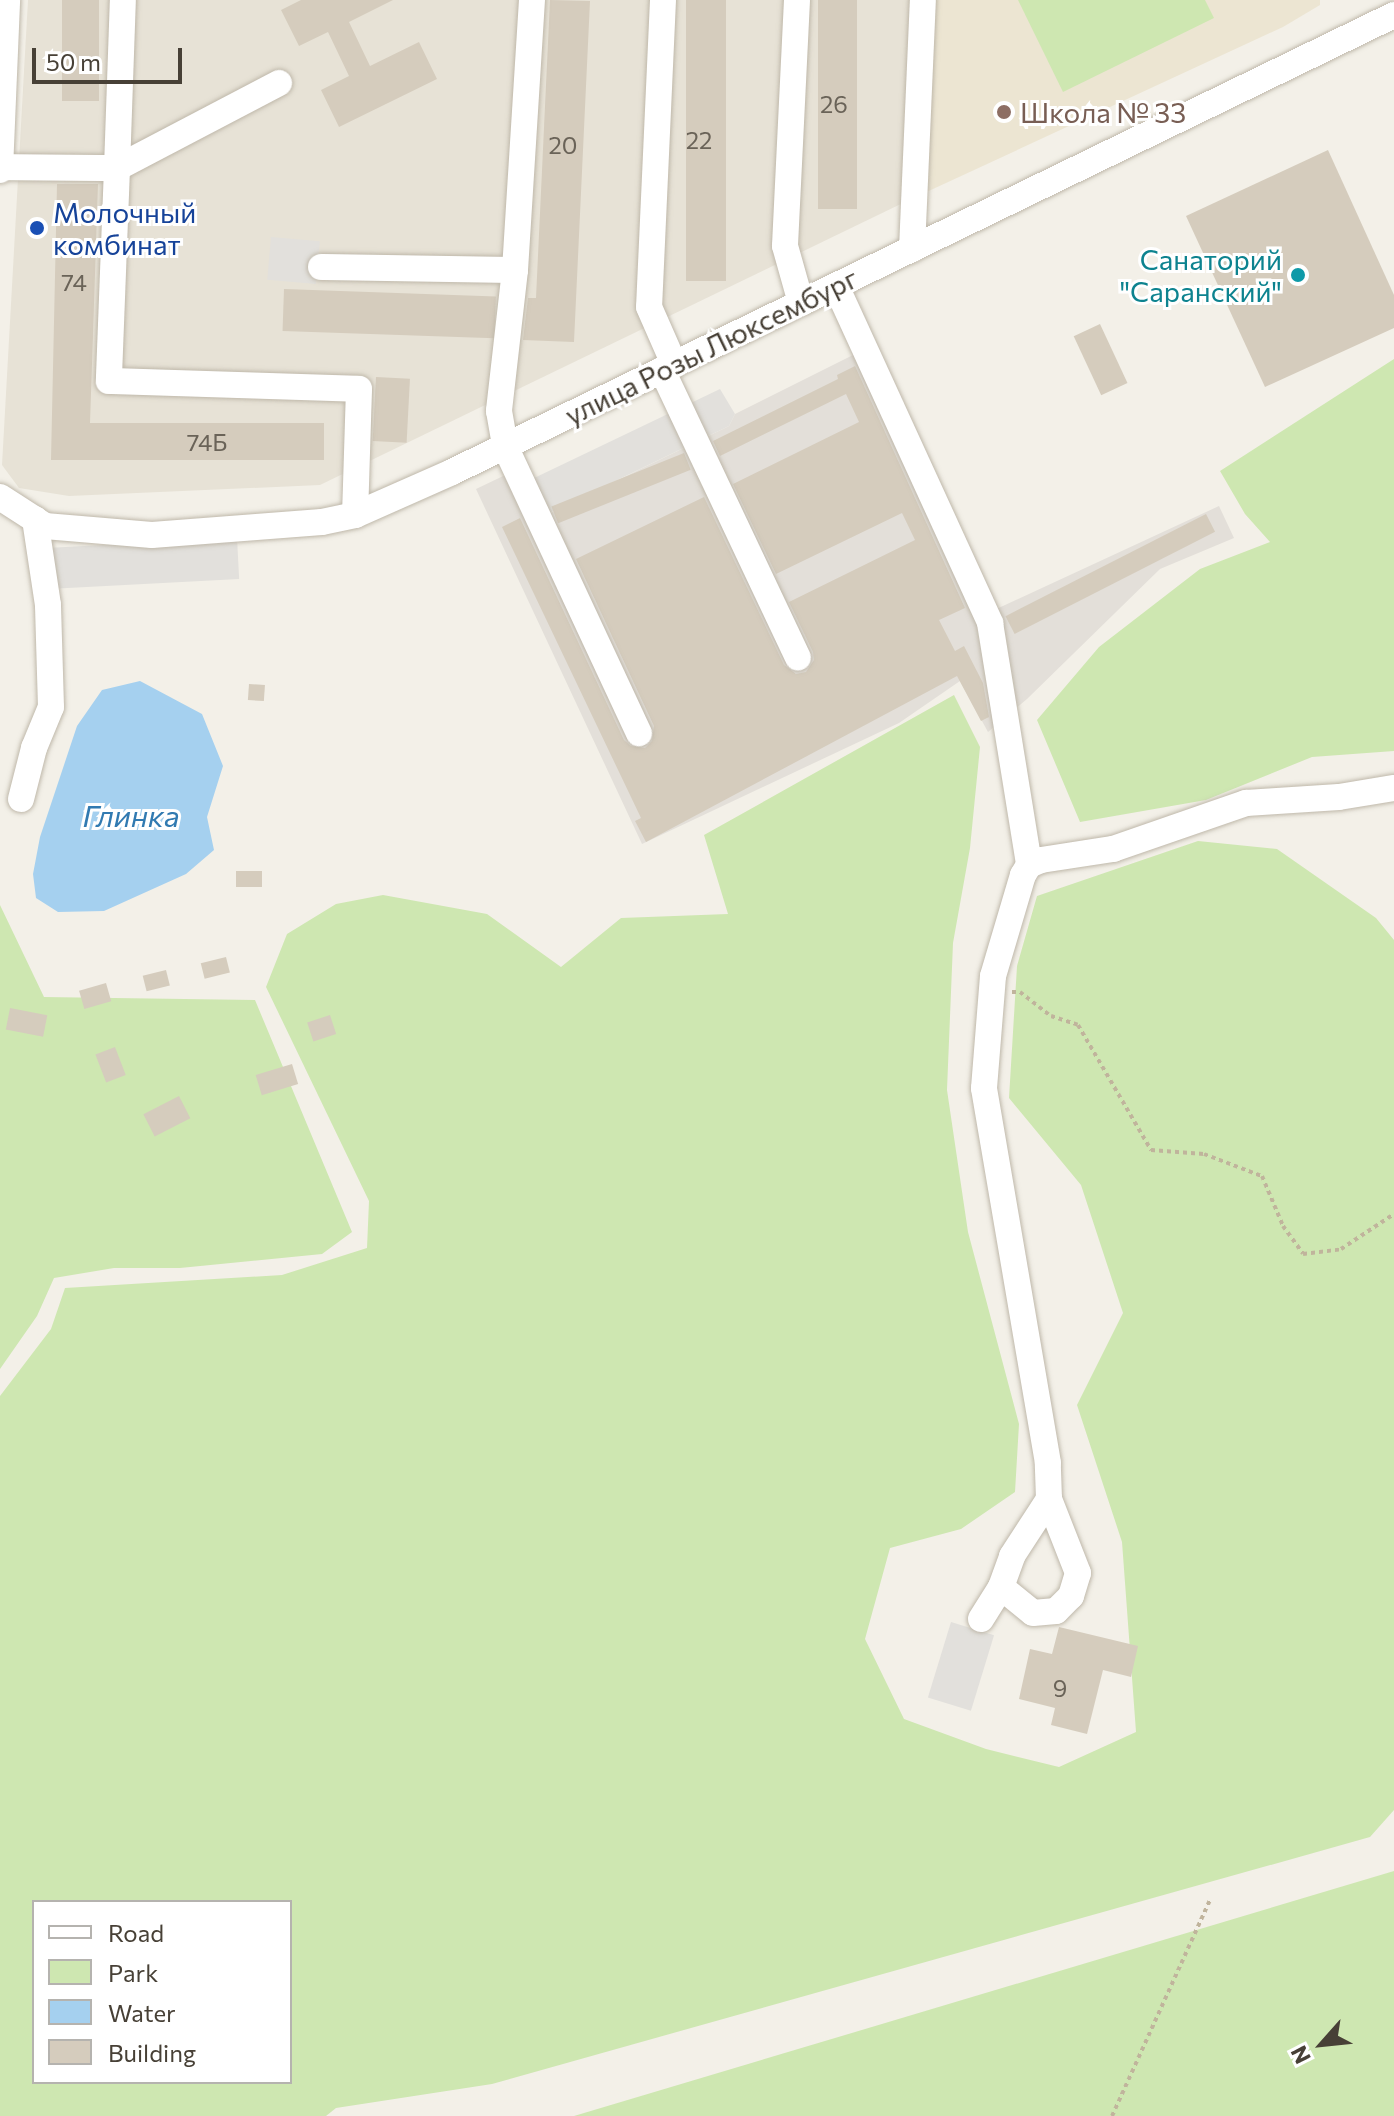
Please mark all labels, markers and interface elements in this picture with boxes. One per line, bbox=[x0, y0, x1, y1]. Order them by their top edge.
scale bar bbox=[36, 32, 186, 82]
text: 50 m bbox=[46, 47, 101, 76]
house number: 26 bbox=[820, 90, 848, 118]
place label: Школа № 33 bbox=[1020, 95, 1186, 129]
marker: Школа № 33 bbox=[995, 103, 1013, 121]
house number: 22 bbox=[686, 126, 712, 154]
house number: 20 bbox=[549, 131, 577, 159]
place label: Молочный комбинат bbox=[53, 195, 196, 261]
marker: Молочный комбинат bbox=[28, 219, 46, 237]
place label: Санаторий "Саранский" bbox=[1120, 242, 1282, 308]
street label: улица Розы Люксембург bbox=[559, 260, 863, 432]
marker: Санаторий "Саранский" bbox=[1289, 266, 1307, 284]
house number: 74 bbox=[61, 268, 87, 296]
house number: 74Б bbox=[187, 428, 227, 456]
water label: Глинка bbox=[82, 797, 180, 833]
house number: 9 bbox=[1053, 1674, 1067, 1702]
legend bbox=[32, 1900, 292, 2084]
text: Road bbox=[108, 1918, 164, 1947]
text: Park bbox=[108, 1958, 158, 1987]
text: Water bbox=[108, 1998, 176, 2027]
north arrow bbox=[1282, 2004, 1362, 2084]
text: Building bbox=[108, 2038, 196, 2067]
text: N bbox=[1284, 2042, 1316, 2069]

